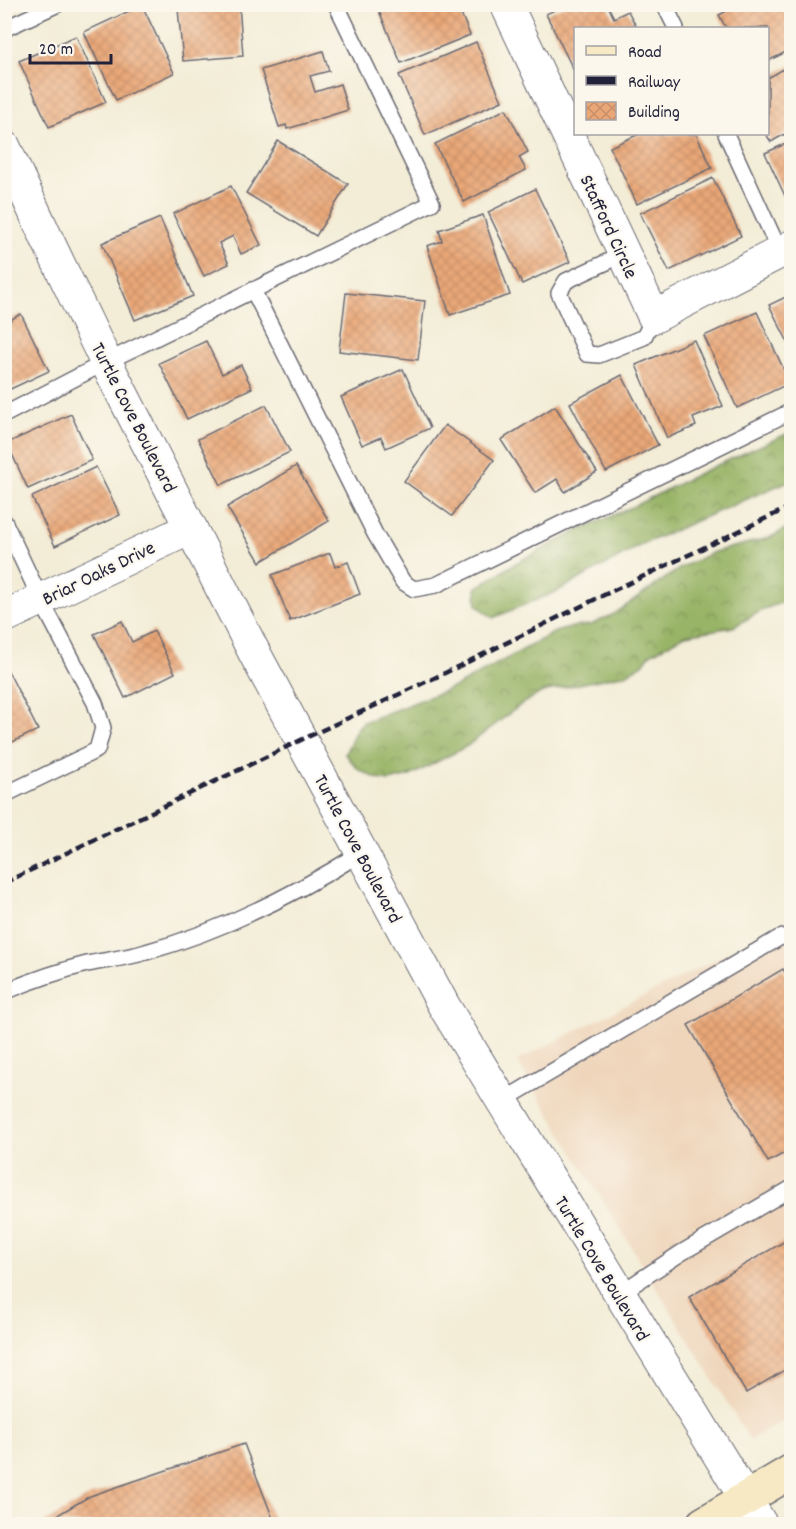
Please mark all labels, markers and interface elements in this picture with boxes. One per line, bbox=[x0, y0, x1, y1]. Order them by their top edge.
scale bar bbox=[30, 27, 111, 65]
legend bbox=[574, 27, 769, 135]
text: 20 m bbox=[39, 38, 73, 63]
text: Road bbox=[628, 41, 662, 66]
text: Railway bbox=[628, 71, 681, 96]
text: Building bbox=[628, 101, 680, 126]
street label: Stafford Circle bbox=[571, 171, 644, 284]
street label: Turtle Cove Boulevard bbox=[82, 338, 182, 498]
street label: Briar Oaks Drive bbox=[38, 535, 161, 614]
street label: Turtle Cove Boulevard bbox=[305, 770, 407, 929]
street label: Turtle Cove Boulevard bbox=[546, 1192, 655, 1348]

